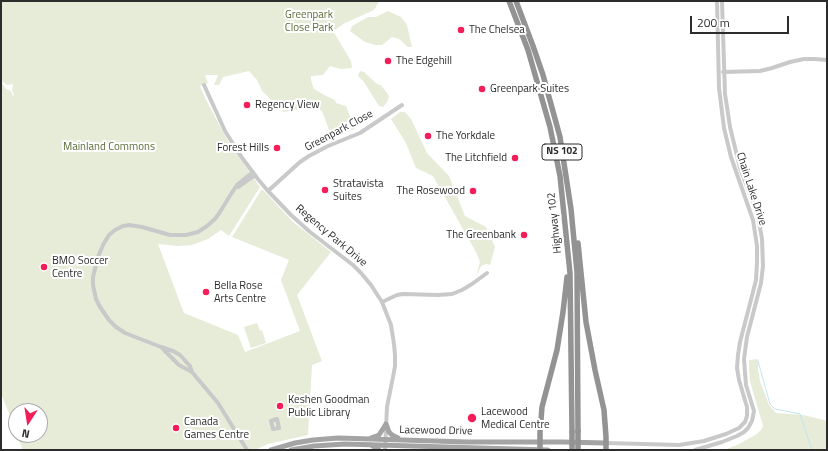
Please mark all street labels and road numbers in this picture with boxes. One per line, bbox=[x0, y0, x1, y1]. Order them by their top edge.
street label: Greenpark Close bbox=[303, 107, 375, 155]
road number: NS 102 bbox=[542, 144, 582, 160]
street label: Chain Lake Drive bbox=[733, 151, 769, 227]
street label: Highway 102 bbox=[545, 192, 565, 254]
street label: Regency Park Drive bbox=[293, 202, 369, 270]
street label: Lacewood Drive bbox=[399, 424, 473, 438]

